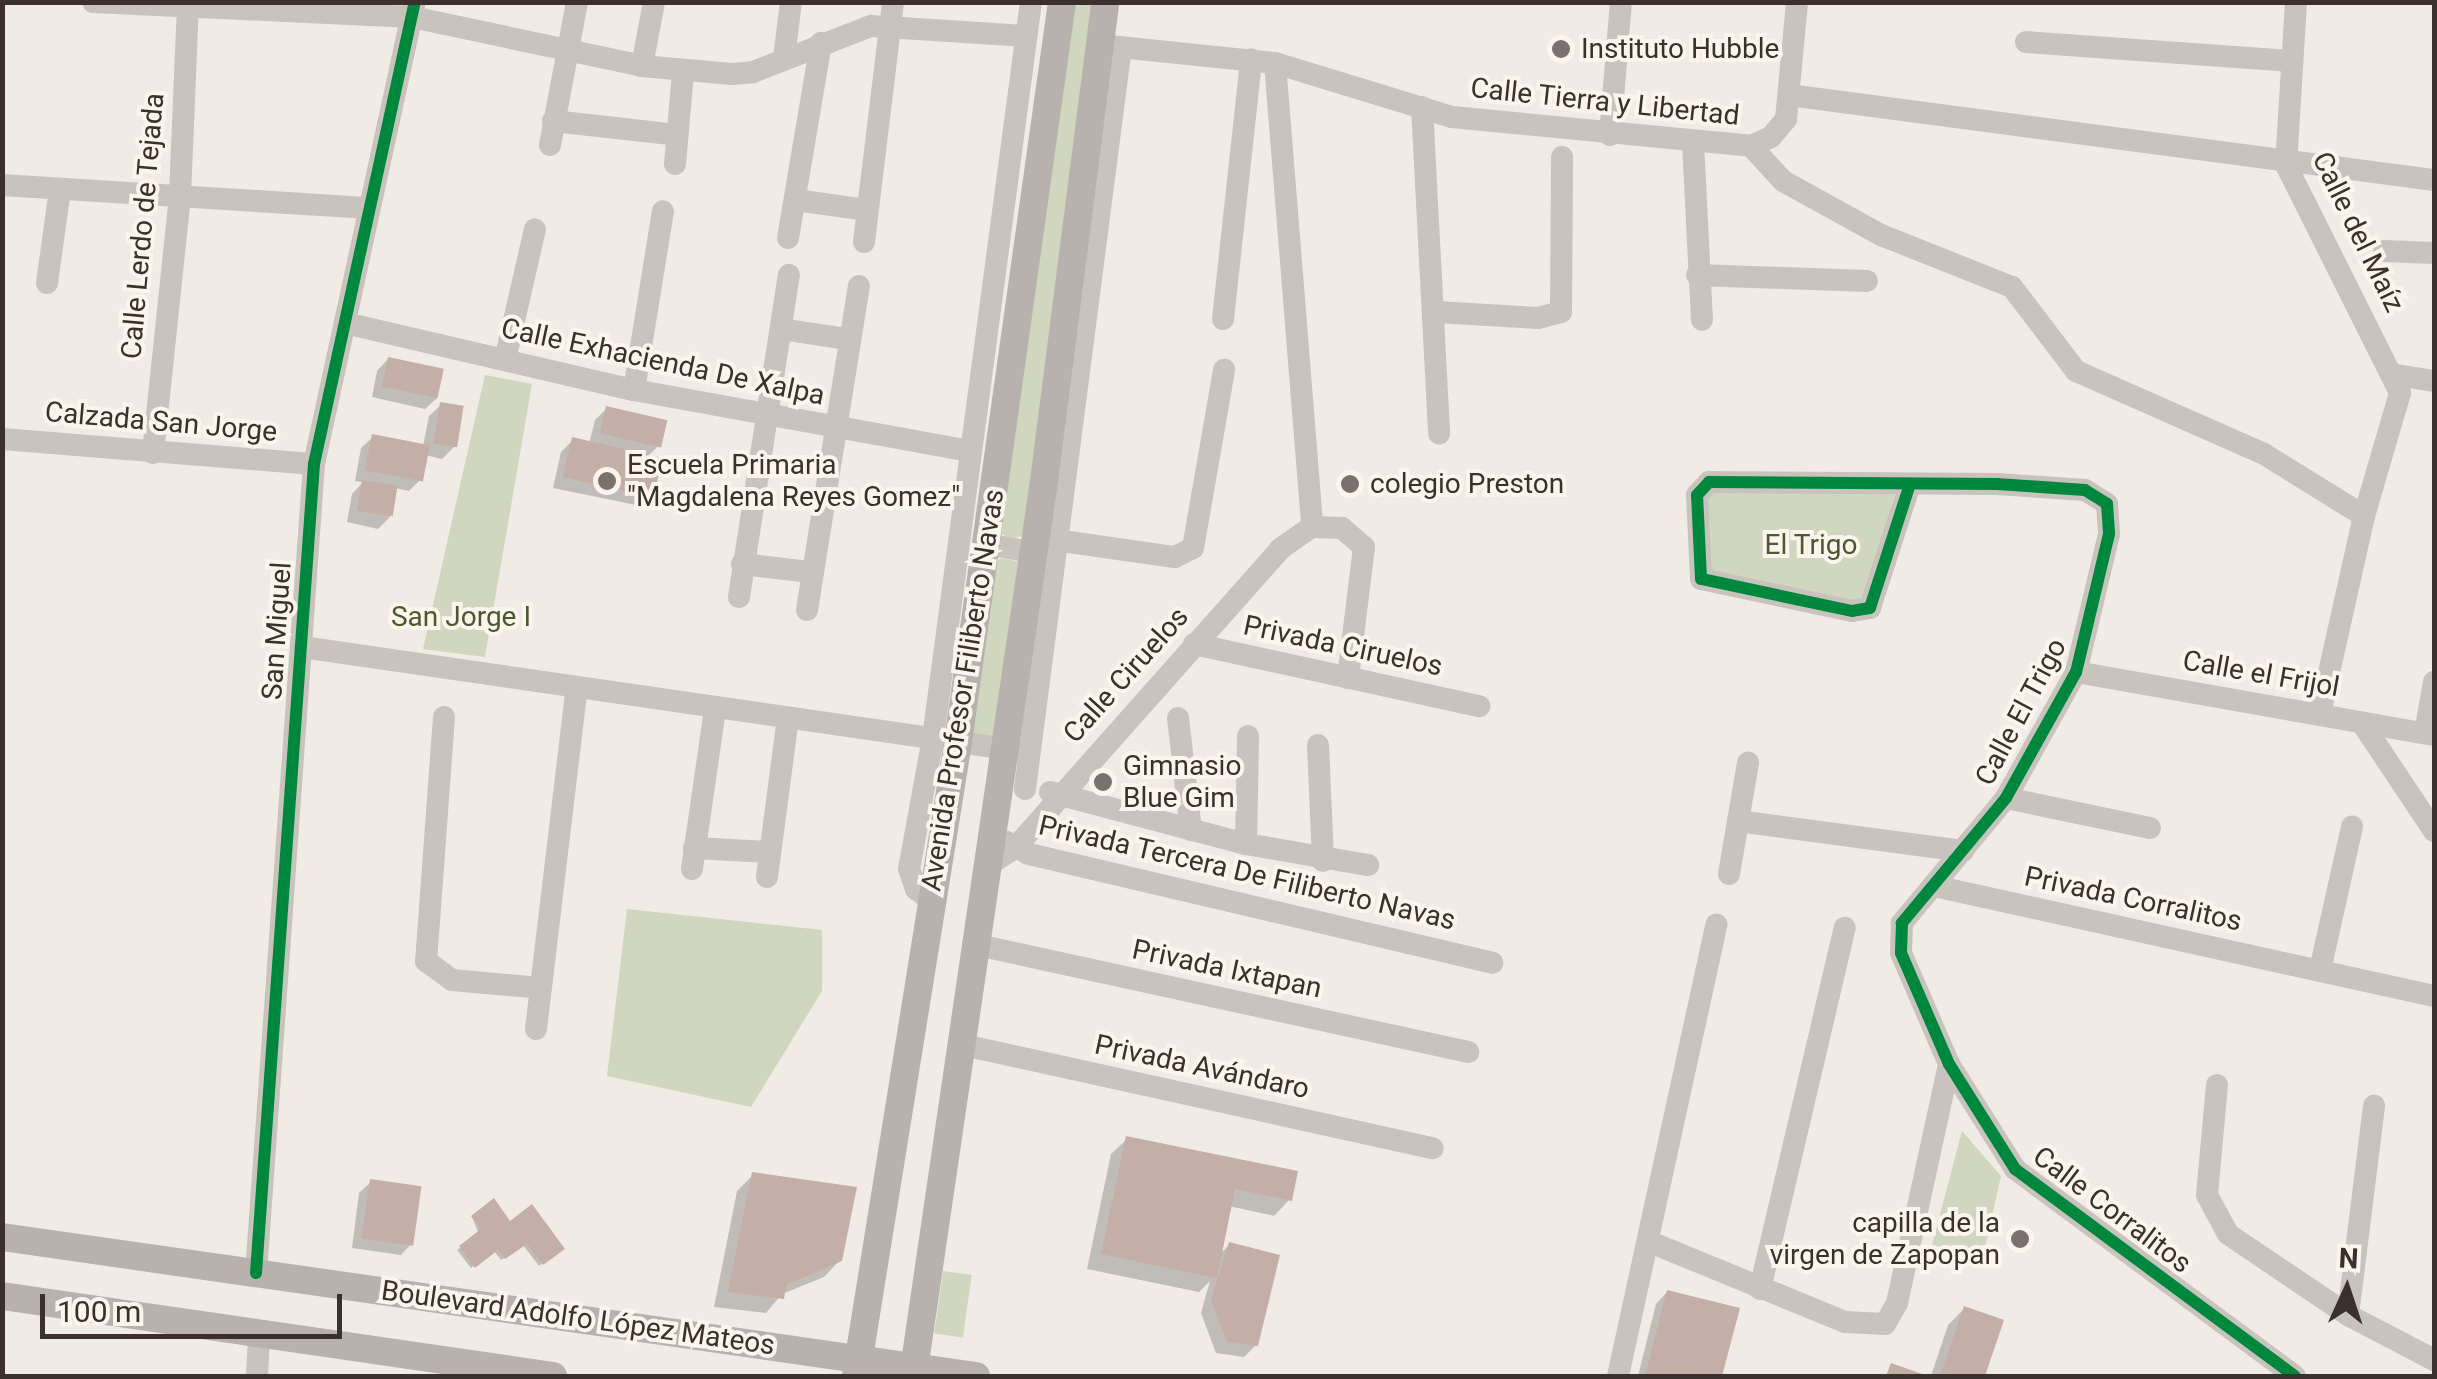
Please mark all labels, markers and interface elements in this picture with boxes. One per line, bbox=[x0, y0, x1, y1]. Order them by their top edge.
place label: Instituto Hubble bbox=[1581, 32, 1779, 66]
marker: Instituto Hubble bbox=[1550, 38, 1572, 60]
street label: Calle Tierra y Libertad bbox=[1469, 71, 1741, 133]
street label: Calle Lerdo de Tejada bbox=[115, 91, 171, 361]
street label: Calle del Maíz bbox=[2305, 147, 2411, 317]
street label: Calle Exhacienda De Xalpa bbox=[498, 311, 828, 413]
street label: Calzada San Jorge bbox=[44, 395, 278, 449]
place label: Escuela Primaria "Magdalena Reyes Gomez" bbox=[627, 448, 960, 514]
place label: colegio Preston bbox=[1370, 467, 1564, 501]
marker: Escuela Primaria "Magdalena Reyes Gomez" bbox=[596, 470, 618, 492]
marker: colegio Preston bbox=[1339, 473, 1361, 495]
street label: Avenida Profesor Filiberto Navas bbox=[915, 487, 1011, 893]
park label: El Trigo bbox=[1764, 528, 1858, 562]
street label: San Miguel bbox=[255, 561, 299, 701]
park label: San Jorge I bbox=[391, 600, 531, 634]
street label: Calle Ciruelos bbox=[1056, 600, 1196, 750]
street label: Privada Ciruelos bbox=[1240, 609, 1446, 683]
street label: Calle El Trigo bbox=[1968, 633, 2074, 791]
street label: Calle el Frijol bbox=[2180, 644, 2342, 704]
place label: Gimnasio Blue Gim bbox=[1123, 749, 1241, 815]
marker: Gimnasio Blue Gim bbox=[1092, 771, 1114, 793]
street label: Privada Tercera De Filiberto Navas bbox=[1035, 809, 1459, 937]
street label: Privada Corralitos bbox=[2021, 860, 2245, 938]
street label: Privada Ixtapan bbox=[1129, 933, 1325, 1005]
street label: Privada Avándaro bbox=[1092, 1028, 1312, 1106]
street label: Calle Corralitos bbox=[2026, 1140, 2198, 1280]
place label: capilla de la virgen de Zapopan bbox=[1770, 1206, 2000, 1272]
marker: capilla de la virgen de Zapopan bbox=[2009, 1228, 2031, 1250]
north arrow bbox=[2297, 1239, 2397, 1339]
text: N bbox=[2338, 1242, 2359, 1276]
scale bar bbox=[45, 1274, 348, 1336]
street label: Boulevard Adolfo López Mateos bbox=[379, 1274, 777, 1362]
text: 100 m bbox=[57, 1294, 141, 1329]

